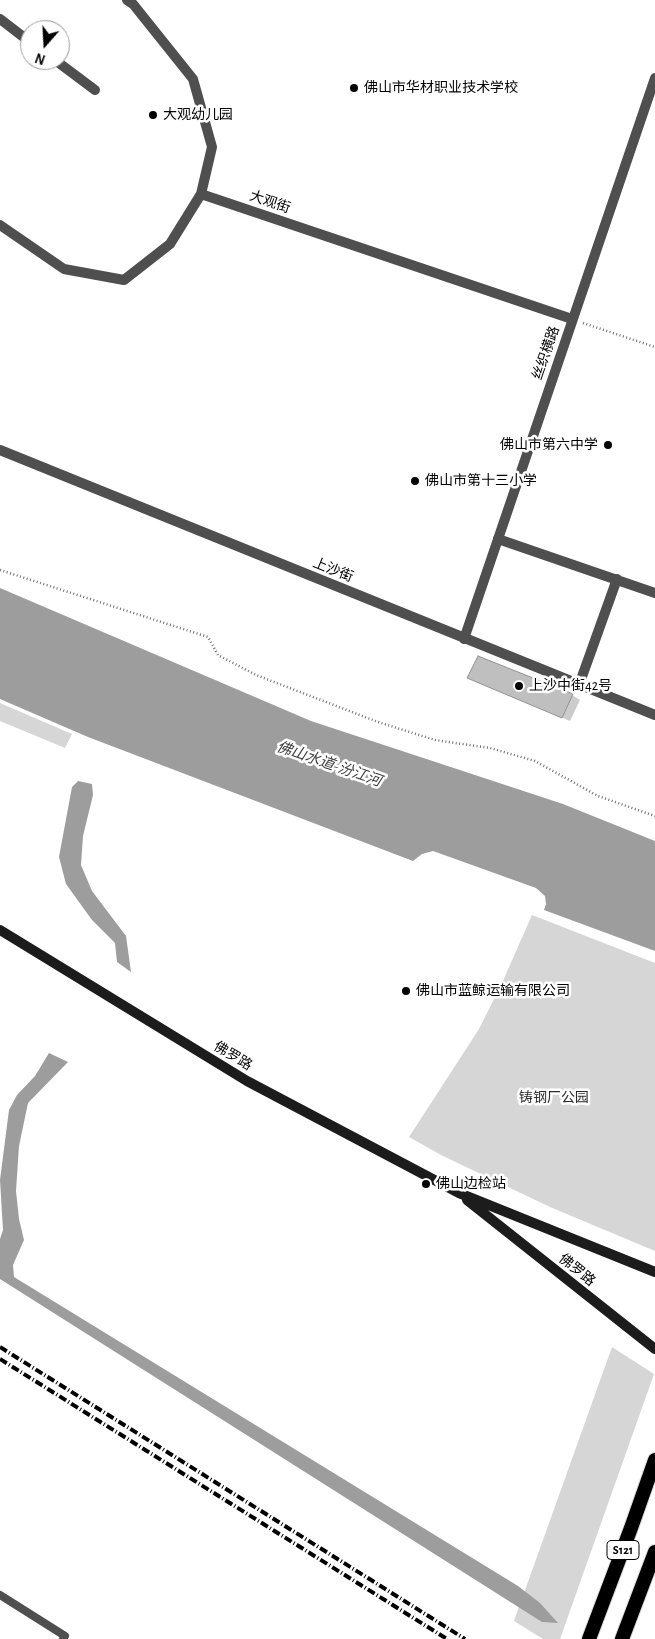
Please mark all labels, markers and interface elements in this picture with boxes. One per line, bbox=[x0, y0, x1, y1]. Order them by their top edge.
north arrow bbox=[20, 20, 70, 70]
text: N bbox=[34, 50, 47, 66]
place label: 佛山市华材职业技术学校 bbox=[364, 80, 518, 96]
marker: 佛山市华材职业技术学校 bbox=[348, 82, 360, 94]
place label: 大观幼儿园 bbox=[163, 107, 233, 123]
marker: 大观幼儿园 bbox=[147, 109, 159, 121]
street label: 大观街 bbox=[247, 187, 293, 217]
street label: 丝织横路 bbox=[529, 324, 563, 382]
place label: 佛山市第六中学 bbox=[500, 437, 598, 453]
marker: 佛山市第六中学 bbox=[602, 439, 614, 451]
place label: 佛山市第十三小学 bbox=[425, 473, 537, 489]
marker: 佛山市第十三小学 bbox=[409, 475, 421, 487]
street label: 上沙街 bbox=[310, 554, 356, 586]
place label: 上沙中街42号 bbox=[529, 678, 612, 694]
marker: 上沙中街42号 bbox=[513, 680, 525, 692]
water label: 佛山水道-汾江河 bbox=[274, 738, 384, 790]
place label: 佛山市蓝鲸运输有限公司 bbox=[416, 983, 570, 999]
marker: 佛山市蓝鲸运输有限公司 bbox=[400, 985, 412, 997]
street label: 佛罗路 bbox=[211, 1038, 255, 1074]
park label: 铸钢厂公园 bbox=[519, 1090, 589, 1106]
place label: 佛山边检站 bbox=[436, 1176, 506, 1192]
marker: 佛山边检站 bbox=[420, 1178, 432, 1190]
street label: 佛罗路 bbox=[555, 1250, 599, 1290]
road number: S121 bbox=[607, 1540, 639, 1560]

